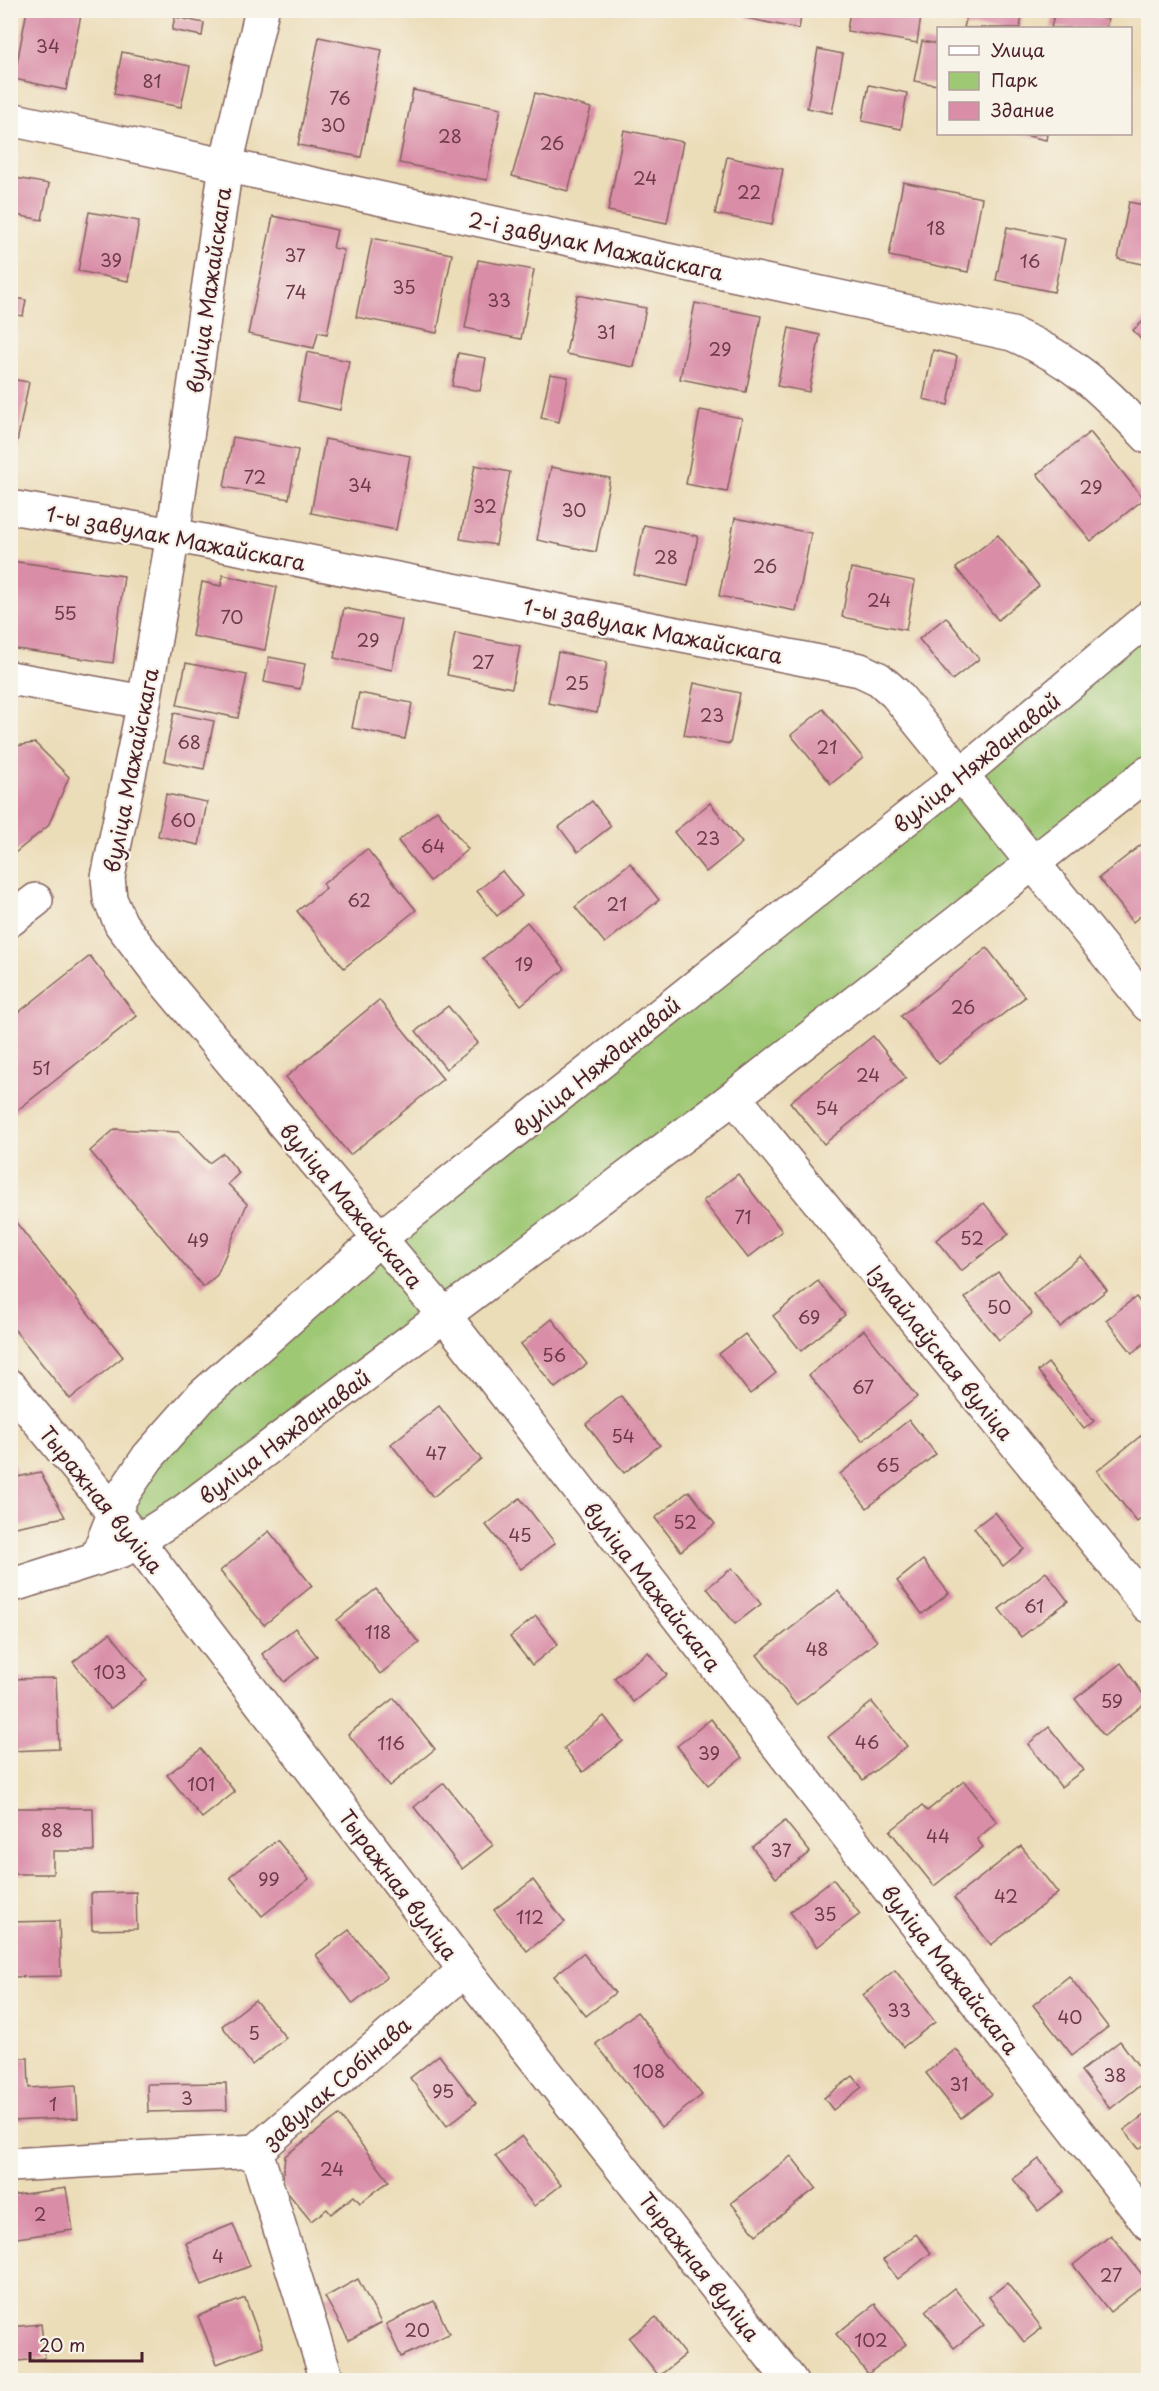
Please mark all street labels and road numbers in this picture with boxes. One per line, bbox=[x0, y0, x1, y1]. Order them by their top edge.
street label: вуліца Мажайскага bbox=[178, 184, 238, 395]
street label: 2-і завулак Мажайскага bbox=[466, 202, 727, 288]
street label: 1-ы завулак Мажайскага bbox=[43, 496, 309, 578]
street label: 1-ы завулак Мажайскага bbox=[520, 589, 786, 671]
street label: вуліца Мажайскага bbox=[94, 664, 166, 875]
street label: вуліца Няжданавай bbox=[885, 684, 1067, 840]
street label: вуліца Няжданавай bbox=[505, 988, 687, 1144]
street label: вуліца Мажайскага bbox=[273, 1115, 432, 1295]
street label: Ізмайлаўская вуліца bbox=[860, 1257, 1022, 1447]
street label: вуліца Няжданавай bbox=[192, 1361, 376, 1511]
street label: Тыражная вуліца bbox=[32, 1418, 172, 1580]
street label: вуліца Мажайскага bbox=[576, 1494, 730, 1678]
street label: Тыражная вуліца bbox=[332, 1802, 467, 1966]
street label: вуліца Мажайскага bbox=[874, 1877, 1028, 2061]
street label: завулак Собінава bbox=[254, 2008, 418, 2156]
street label: Тыражная вуліца bbox=[631, 2185, 769, 2348]

